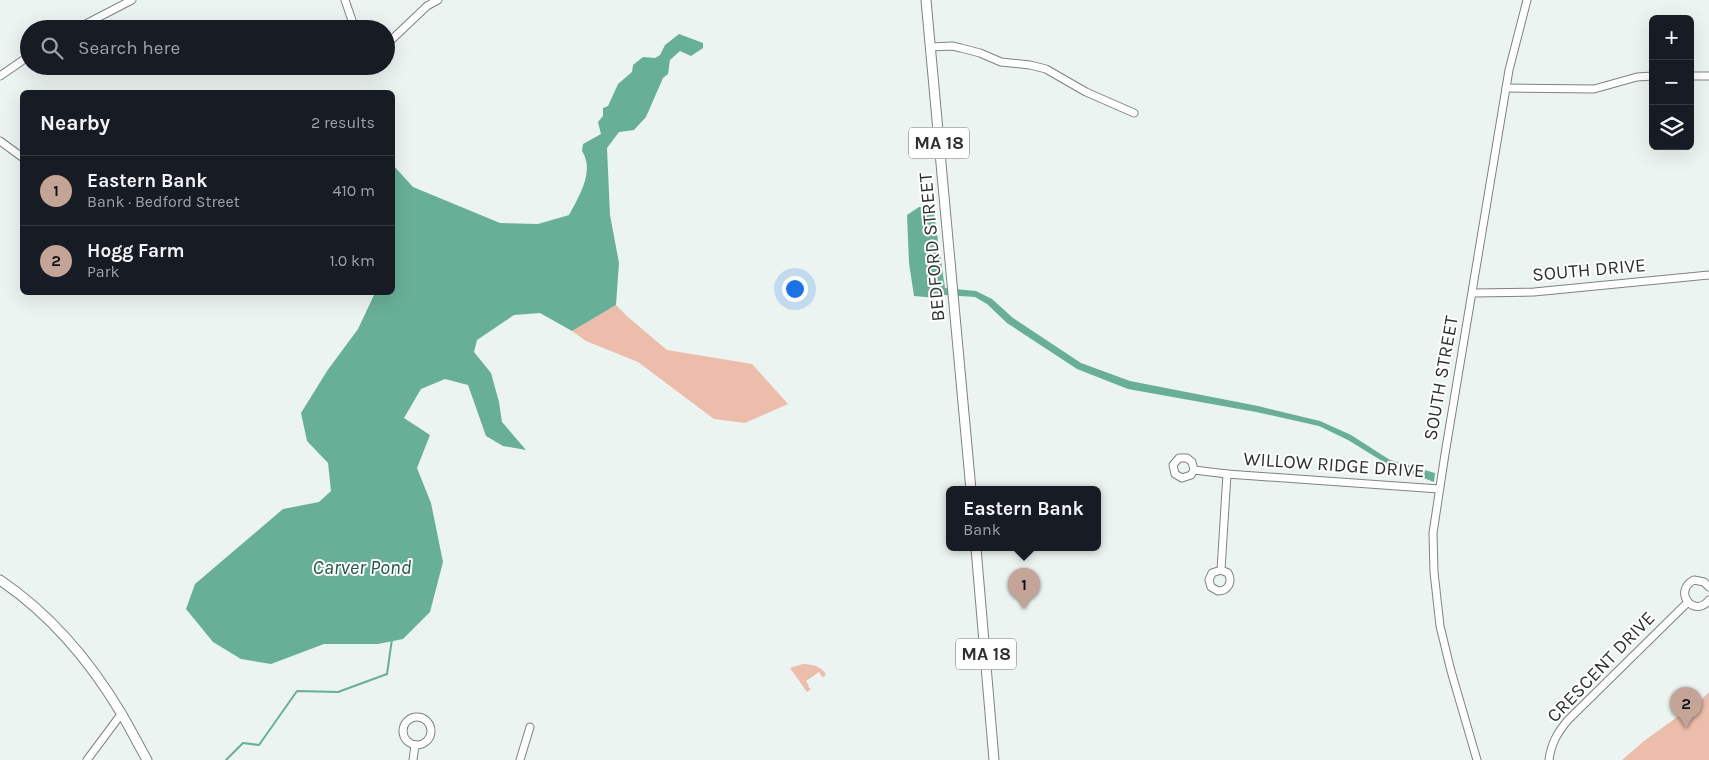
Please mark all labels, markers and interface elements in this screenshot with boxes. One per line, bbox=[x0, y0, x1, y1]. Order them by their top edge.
map controls bbox=[1649, 15, 1694, 150]
button: + bbox=[1649, 15, 1694, 60]
search box bbox=[20, 20, 395, 75]
icon: search bbox=[38, 34, 66, 62]
text: Search here bbox=[78, 37, 180, 59]
button: − bbox=[1649, 60, 1694, 105]
button: layers bbox=[1649, 105, 1694, 150]
text: Nearby bbox=[40, 111, 110, 135]
text: 2 results bbox=[311, 113, 375, 132]
road number: MA 18 bbox=[909, 128, 969, 158]
text: Eastern Bank bbox=[87, 170, 207, 192]
street label: BEDFORD STREET bbox=[914, 171, 949, 322]
text: 1 bbox=[53, 181, 59, 200]
text: 410 m bbox=[333, 181, 375, 200]
text: Bank · Bedford Street bbox=[87, 192, 240, 211]
text: Hogg Farm bbox=[87, 240, 185, 262]
text: 2 bbox=[51, 251, 61, 270]
text: 1.0 km bbox=[330, 251, 375, 270]
street label: SOUTH DRIVE bbox=[1531, 254, 1647, 286]
text: Park bbox=[87, 262, 119, 281]
your location bbox=[782, 276, 808, 302]
street label: SOUTH STREET bbox=[1419, 313, 1463, 442]
street label: WILLOW RIDGE DRIVE bbox=[1243, 448, 1425, 482]
popup bbox=[946, 486, 1101, 551]
text: Eastern Bank bbox=[963, 498, 1084, 520]
text: Bank bbox=[963, 520, 1001, 539]
water label: Carver Pond bbox=[313, 556, 412, 579]
pin: 1 bbox=[1008, 568, 1040, 609]
street label: CRESCENT DRIVE bbox=[1542, 607, 1660, 727]
road number: MA 18 bbox=[956, 639, 1016, 670]
pin: 2 bbox=[1670, 687, 1702, 728]

